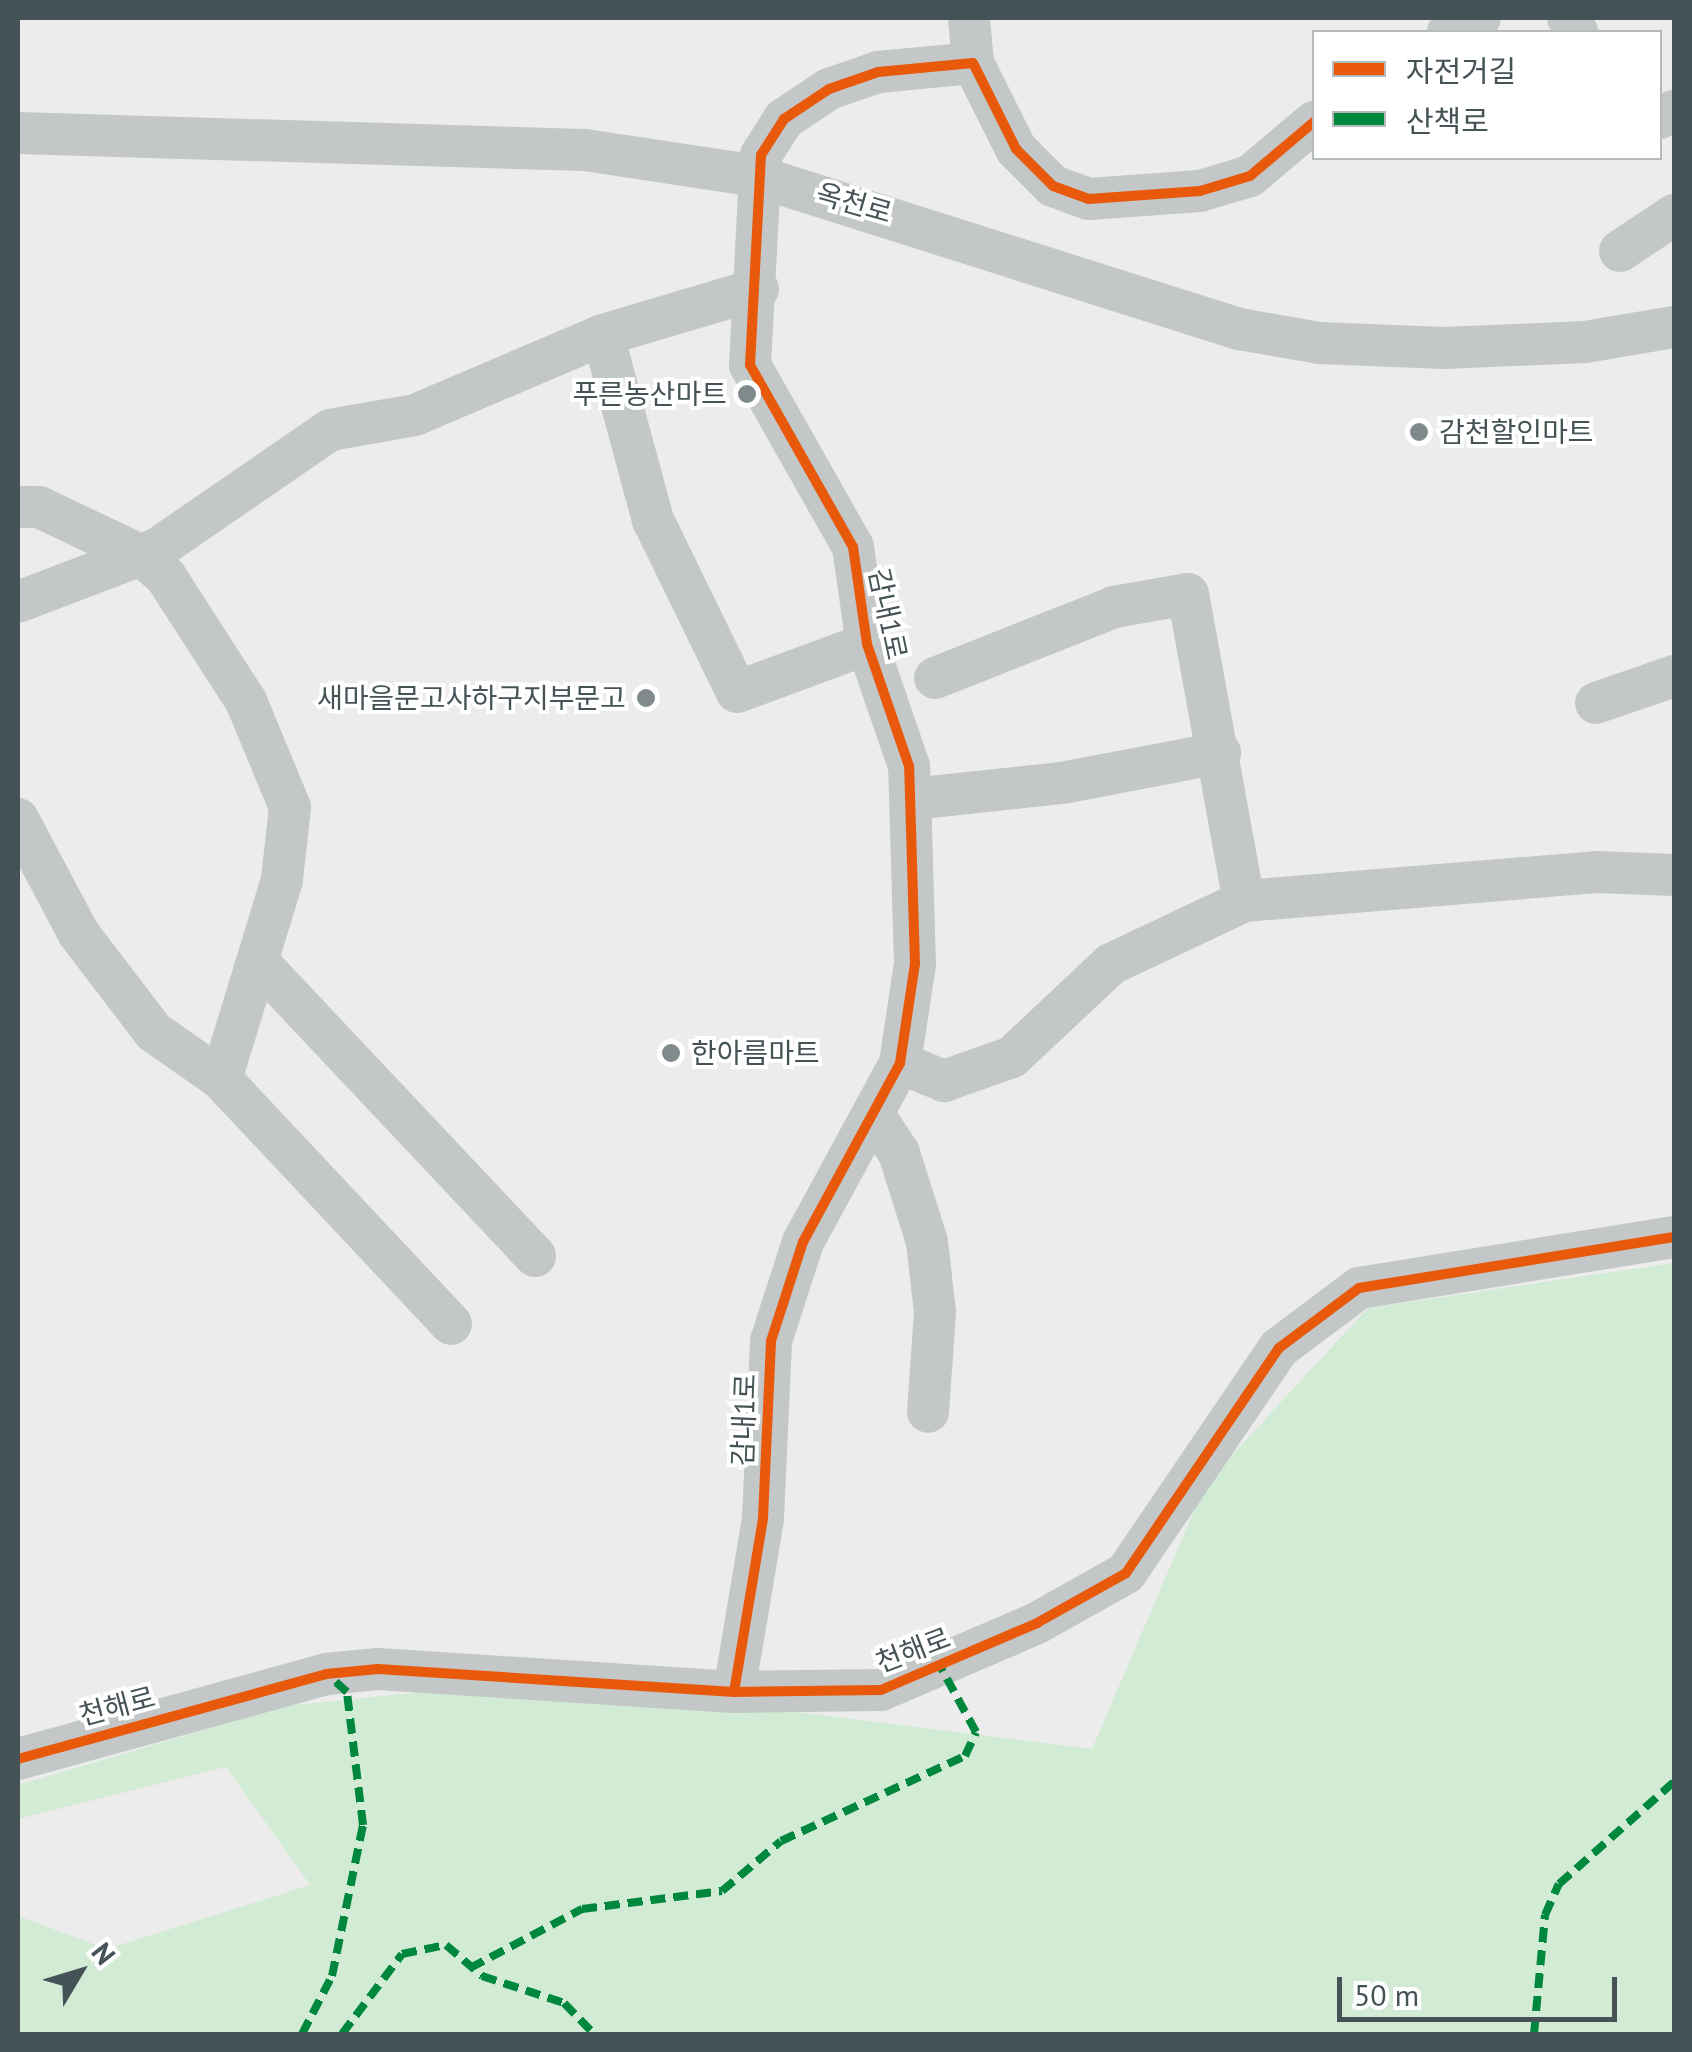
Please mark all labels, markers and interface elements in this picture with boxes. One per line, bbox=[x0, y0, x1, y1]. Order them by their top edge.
legend bbox=[1312, 30, 1662, 160]
text: 자전거길 bbox=[1406, 51, 1516, 90]
text: 산책로 bbox=[1406, 101, 1489, 140]
street label: 옥천로 bbox=[812, 176, 896, 230]
place label: 푸른농산마트 bbox=[572, 377, 727, 411]
marker: 푸른농산마트 bbox=[736, 383, 758, 405]
place label: 감천할인마트 bbox=[1439, 415, 1594, 449]
marker: 감천할인마트 bbox=[1408, 421, 1430, 443]
street label: 감내1로 bbox=[862, 565, 914, 663]
place label: 새마을문고사하구지부문고 bbox=[317, 681, 626, 715]
marker: 새마을문고사하구지부문고 bbox=[635, 687, 657, 709]
place label: 한아름마트 bbox=[691, 1036, 820, 1070]
marker: 한아름마트 bbox=[660, 1042, 682, 1064]
street label: 감내1로 bbox=[726, 1373, 762, 1467]
street label: 천해로 bbox=[871, 1620, 955, 1680]
street label: 천해로 bbox=[75, 1680, 159, 1732]
north arrow bbox=[30, 1922, 130, 2022]
text: N bbox=[84, 1935, 124, 1972]
scale bar bbox=[1342, 1957, 1622, 2019]
text: 50 m bbox=[1354, 1975, 1419, 2014]

